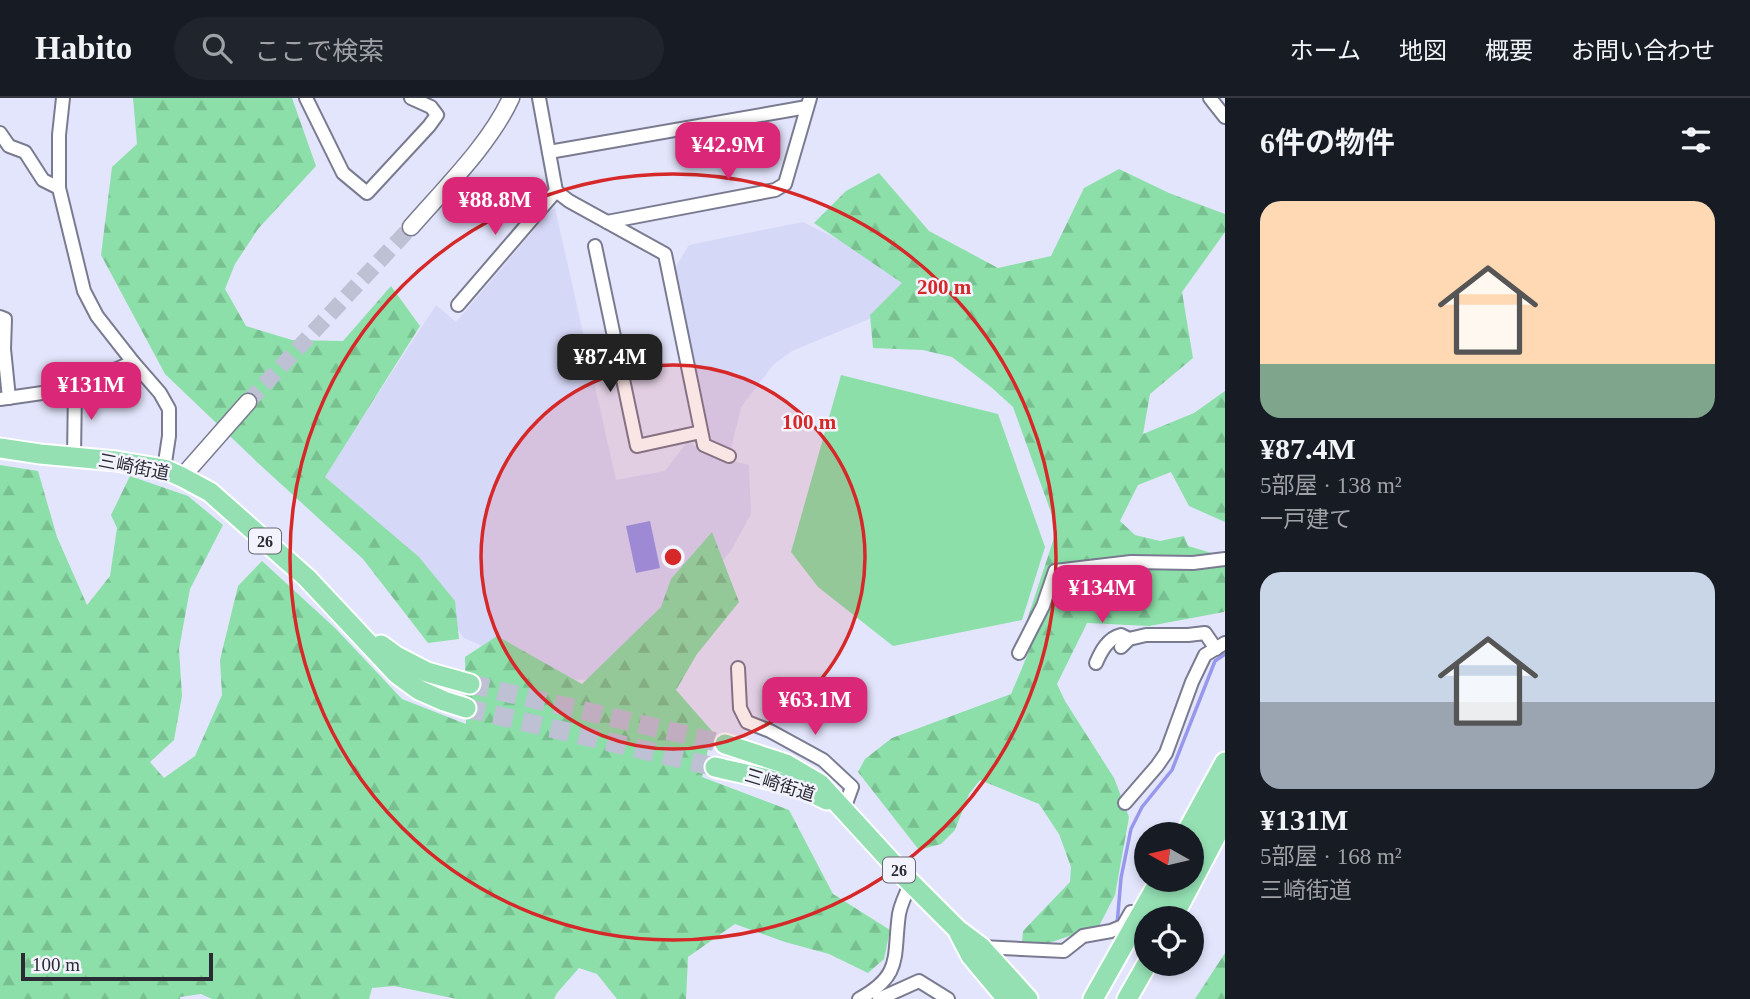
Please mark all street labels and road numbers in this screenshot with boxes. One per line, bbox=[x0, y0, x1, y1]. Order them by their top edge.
street label: 三崎街道 bbox=[97, 450, 171, 484]
road number: 26 bbox=[249, 528, 281, 554]
street label: 三崎街道 bbox=[743, 765, 817, 805]
road number: 26 bbox=[883, 858, 915, 883]

